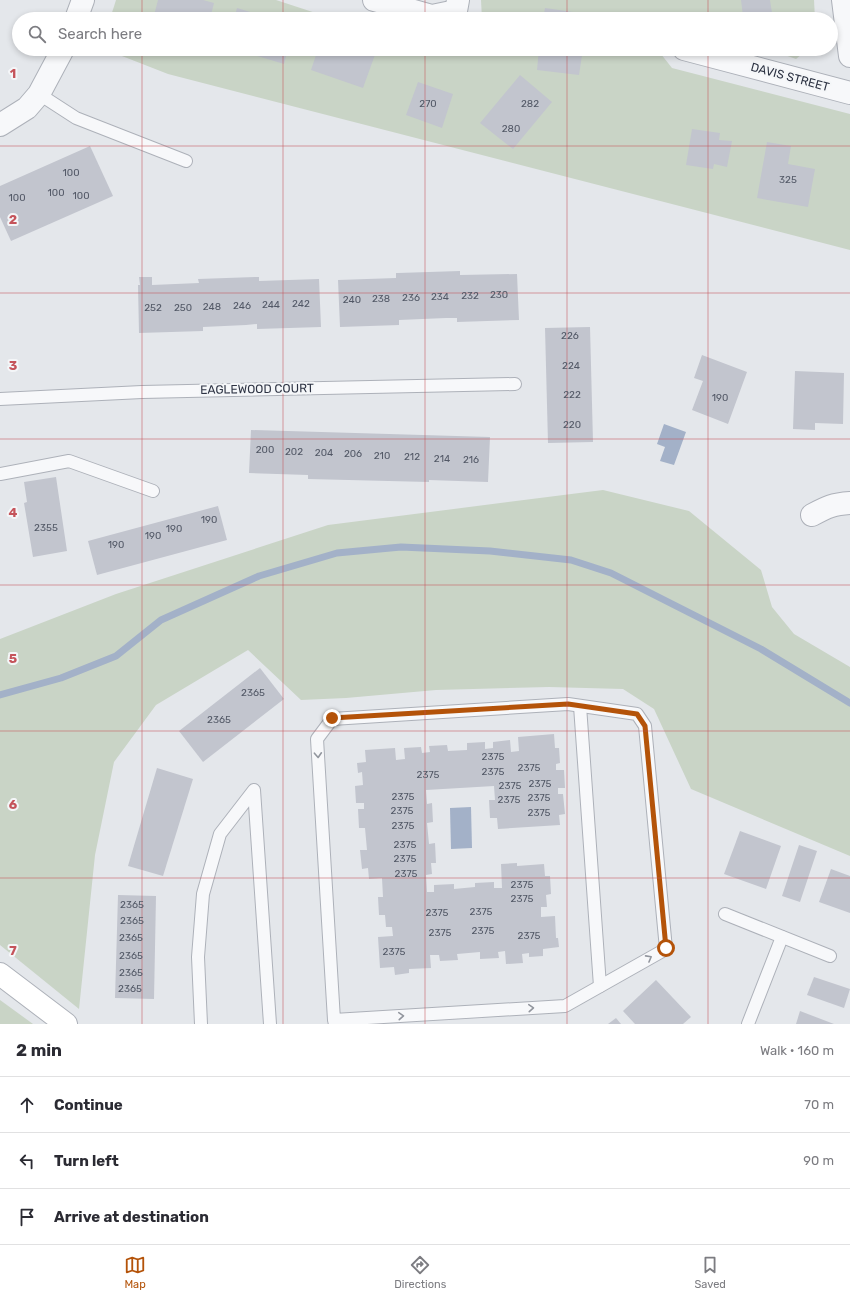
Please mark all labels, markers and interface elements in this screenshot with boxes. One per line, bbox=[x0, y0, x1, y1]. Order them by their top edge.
search box bbox=[12, 12, 838, 56]
icon: search bbox=[26, 23, 48, 45]
text: Search here bbox=[58, 25, 142, 43]
street label: DAVIS STREET bbox=[749, 60, 831, 94]
text: 1 bbox=[10, 66, 16, 81]
house number: 270 bbox=[419, 98, 437, 110]
house number: 282 bbox=[521, 98, 539, 110]
house number: 280 bbox=[502, 123, 520, 135]
house number: 100 bbox=[63, 167, 79, 179]
house number: 325 bbox=[779, 174, 797, 186]
house number: 100 bbox=[48, 187, 64, 199]
house number: 100 bbox=[73, 190, 89, 202]
house number: 100 bbox=[9, 192, 25, 204]
text: 2 bbox=[9, 212, 17, 227]
house number: 230 bbox=[490, 289, 508, 301]
house number: 232 bbox=[461, 290, 479, 302]
house number: 234 bbox=[431, 291, 449, 303]
house number: 236 bbox=[402, 292, 420, 304]
house number: 238 bbox=[372, 293, 390, 305]
house number: 240 bbox=[343, 294, 361, 306]
house number: 242 bbox=[292, 298, 310, 310]
house number: 244 bbox=[262, 299, 280, 311]
house number: 246 bbox=[233, 300, 251, 312]
house number: 248 bbox=[203, 301, 221, 313]
house number: 252 bbox=[144, 302, 162, 314]
house number: 250 bbox=[174, 302, 192, 314]
house number: 226 bbox=[561, 330, 579, 342]
text: 3 bbox=[9, 358, 18, 373]
house number: 224 bbox=[562, 360, 580, 372]
street label: EAGLEWOOD COURT bbox=[200, 381, 314, 397]
house number: 222 bbox=[563, 389, 581, 401]
house number: 190 bbox=[712, 392, 728, 404]
house number: 220 bbox=[563, 419, 581, 431]
house number: 200 bbox=[256, 444, 274, 456]
house number: 202 bbox=[285, 446, 303, 458]
house number: 204 bbox=[315, 447, 333, 459]
house number: 206 bbox=[344, 448, 362, 460]
house number: 210 bbox=[374, 450, 390, 462]
house number: 212 bbox=[404, 451, 420, 463]
house number: 214 bbox=[434, 453, 450, 465]
house number: 216 bbox=[463, 454, 479, 466]
text: 4 bbox=[9, 505, 18, 520]
house number: 190 bbox=[201, 514, 217, 526]
house number: 2355 bbox=[34, 522, 58, 534]
house number: 190 bbox=[166, 523, 182, 535]
house number: 190 bbox=[145, 530, 161, 542]
house number: 190 bbox=[108, 539, 124, 551]
text: 5 bbox=[9, 651, 17, 666]
house number: 2365 bbox=[241, 687, 265, 699]
route end bbox=[323, 709, 341, 727]
house number: 2365 bbox=[207, 714, 231, 726]
house number: 2375 bbox=[482, 751, 505, 763]
one-way arrow bbox=[314, 752, 323, 758]
house number: 2375 bbox=[518, 762, 541, 774]
house number: 2375 bbox=[482, 766, 505, 778]
house number: 2375 bbox=[417, 769, 440, 781]
house number: 2375 bbox=[529, 778, 552, 790]
house number: 2375 bbox=[499, 780, 522, 792]
house number: 2375 bbox=[392, 791, 415, 803]
house number: 2375 bbox=[528, 792, 551, 804]
house number: 2375 bbox=[498, 794, 521, 806]
text: 6 bbox=[9, 797, 18, 812]
house number: 2375 bbox=[391, 805, 414, 817]
house number: 2375 bbox=[528, 807, 551, 819]
house number: 2375 bbox=[392, 820, 415, 832]
house number: 2375 bbox=[394, 839, 417, 851]
house number: 2375 bbox=[394, 853, 417, 865]
house number: 2375 bbox=[395, 868, 418, 880]
house number: 2375 bbox=[511, 879, 534, 891]
house number: 2375 bbox=[511, 893, 534, 905]
house number: 2365 bbox=[120, 899, 144, 911]
house number: 2375 bbox=[470, 906, 493, 918]
house number: 2375 bbox=[426, 907, 449, 919]
house number: 2365 bbox=[120, 915, 144, 927]
house number: 2375 bbox=[472, 925, 495, 937]
house number: 2375 bbox=[429, 927, 452, 939]
house number: 2375 bbox=[518, 930, 541, 942]
house number: 2365 bbox=[119, 932, 143, 944]
route start bbox=[657, 939, 675, 957]
text: 7 bbox=[9, 943, 17, 958]
house number: 2375 bbox=[383, 946, 406, 958]
house number: 2365 bbox=[119, 950, 143, 962]
one-way arrow bbox=[644, 956, 652, 963]
house number: 2365 bbox=[119, 967, 143, 979]
house number: 2365 bbox=[118, 983, 142, 995]
one-way arrow bbox=[528, 1003, 534, 1012]
one-way arrow bbox=[398, 1011, 404, 1020]
text: 2 min bbox=[16, 1040, 62, 1060]
text: Walk · 160 m bbox=[760, 1043, 834, 1058]
icon: ahead bbox=[16, 1094, 38, 1116]
text: Continue bbox=[54, 1096, 123, 1114]
text: 70 m bbox=[804, 1097, 834, 1112]
icon: left bbox=[16, 1150, 38, 1172]
text: Turn left bbox=[54, 1152, 119, 1170]
text: 90 m bbox=[803, 1153, 834, 1168]
icon: arrive bbox=[16, 1206, 38, 1228]
text: Arrive at destination bbox=[54, 1208, 209, 1226]
tab: Map bbox=[124, 1254, 146, 1291]
tab: Directions bbox=[394, 1254, 446, 1291]
tab: Saved bbox=[695, 1254, 726, 1291]

